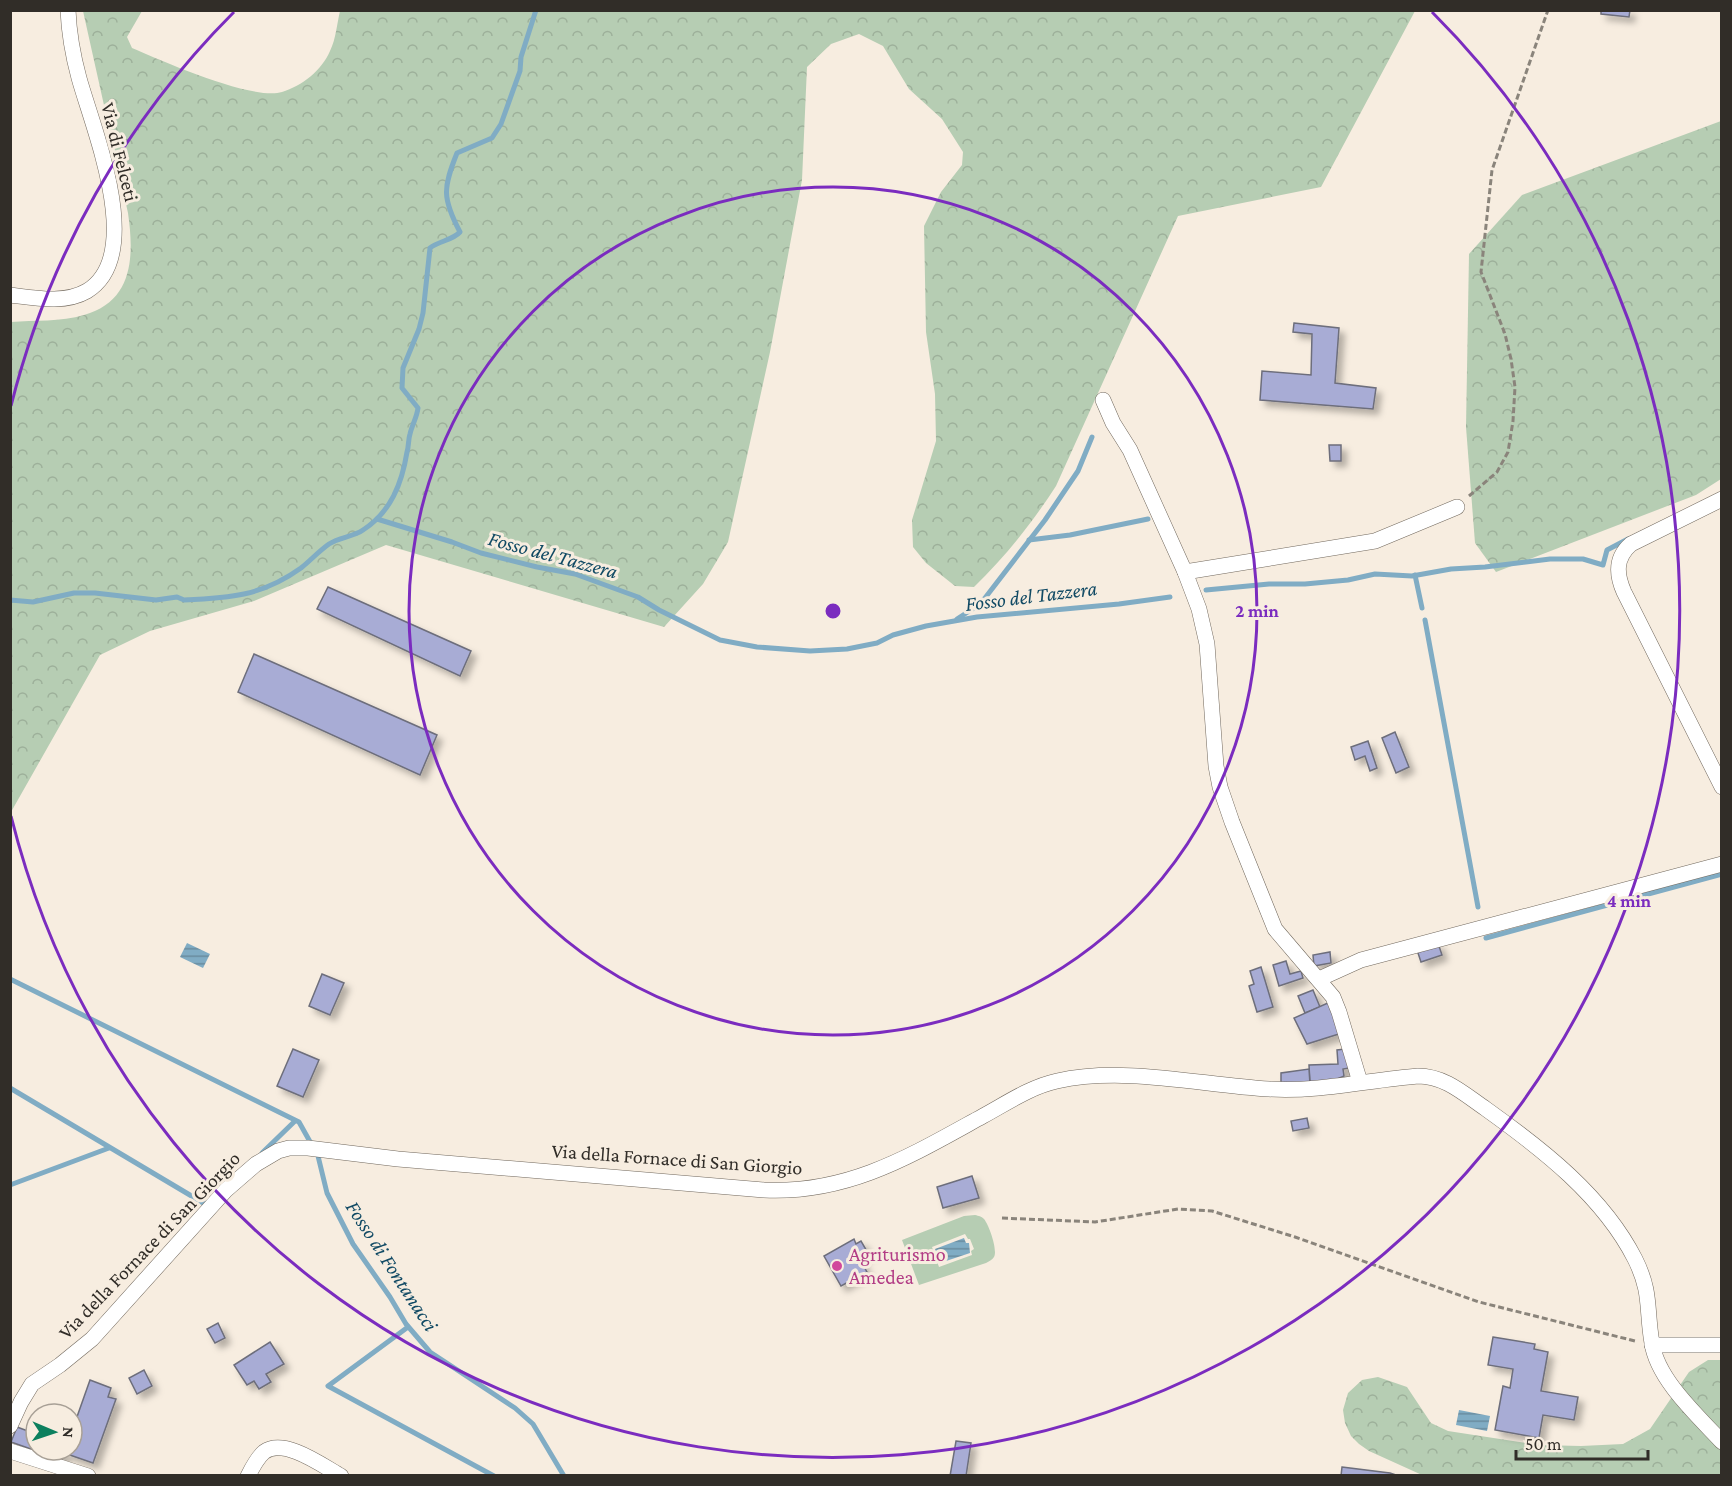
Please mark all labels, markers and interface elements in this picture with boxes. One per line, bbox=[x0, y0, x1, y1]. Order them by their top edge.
street label: Via di Felceti bbox=[97, 100, 143, 204]
water label: Fosso del Tazzera bbox=[486, 526, 620, 584]
water label: Fosso del Tazzera bbox=[964, 576, 1098, 616]
centre of rings bbox=[823, 601, 843, 621]
text: 2 min bbox=[1235, 601, 1279, 621]
text: 4 min bbox=[1607, 891, 1652, 911]
street label: Via della Fornace di San Giorgio bbox=[551, 1139, 803, 1180]
street label: Via della Fornace di San Giorgio bbox=[54, 1147, 245, 1344]
water label: Fosso di Fontanacci bbox=[341, 1196, 443, 1336]
place label: Agriturismo Amedea bbox=[849, 1243, 946, 1288]
marker: Agriturismo Amedea bbox=[830, 1259, 844, 1273]
north arrow bbox=[24, 1402, 84, 1462]
scale bar bbox=[1516, 1423, 1648, 1461]
text: N bbox=[60, 1427, 77, 1438]
text: 50 m bbox=[1525, 1434, 1562, 1454]

